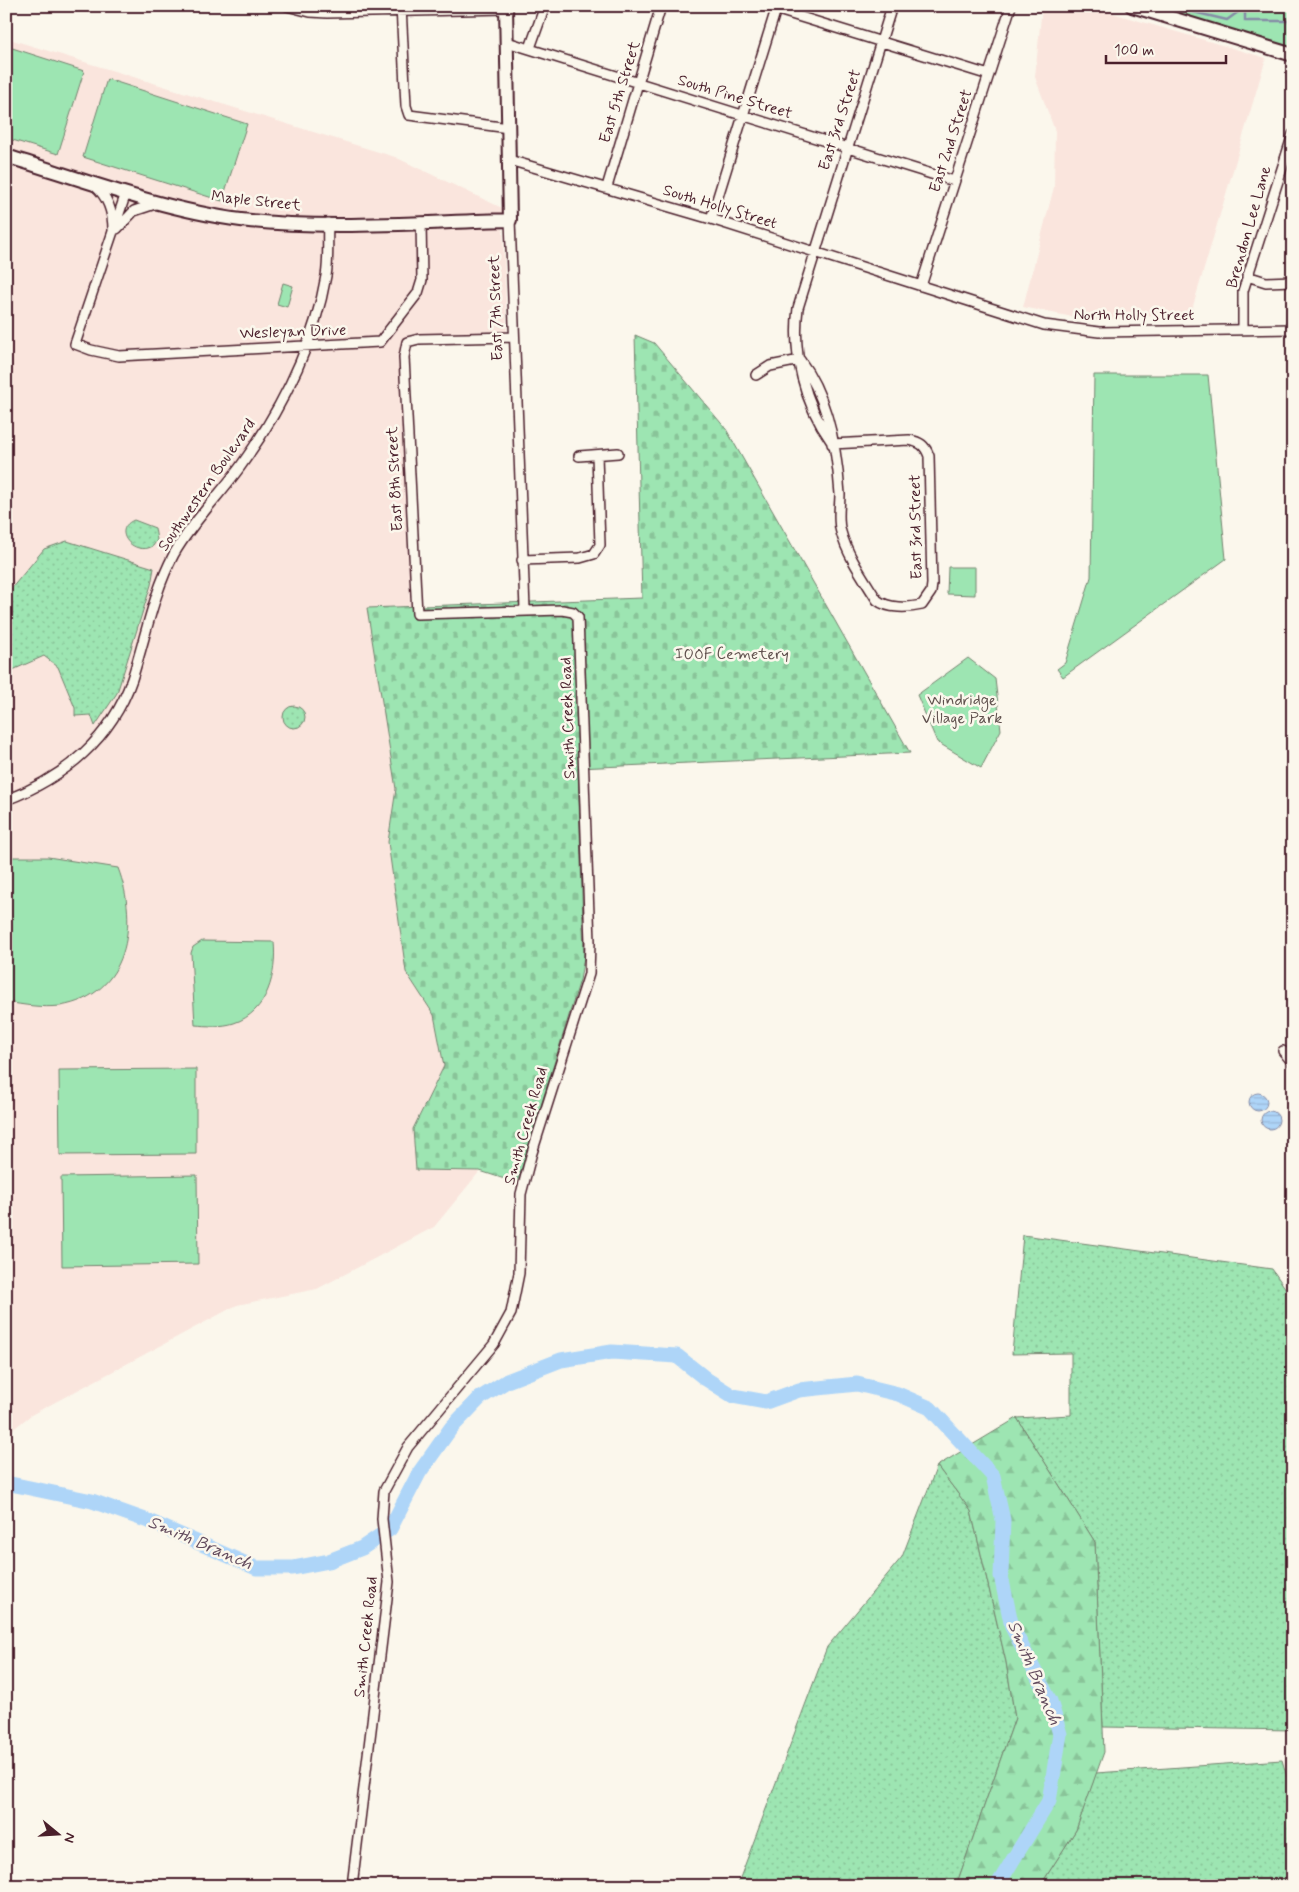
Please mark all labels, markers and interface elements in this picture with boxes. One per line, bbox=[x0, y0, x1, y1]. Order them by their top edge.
scale bar bbox=[1106, 32, 1226, 64]
street label: East 5th Street bbox=[594, 38, 646, 146]
text: 100 m bbox=[1114, 41, 1154, 61]
street label: East 3rd Street bbox=[814, 66, 866, 173]
street label: South Pine Street bbox=[675, 70, 795, 125]
street label: East 2nd Street bbox=[924, 86, 978, 195]
street label: Brendon Lee Lane bbox=[1221, 163, 1277, 291]
street label: South Holly Street bbox=[660, 180, 780, 234]
street label: Maple Street bbox=[210, 186, 302, 216]
street label: East 7th Street bbox=[484, 254, 508, 361]
street label: North Holly Street bbox=[1074, 305, 1194, 326]
street label: Wesleyan Drive bbox=[239, 320, 347, 344]
street label: Southwestern Boulevard bbox=[153, 415, 261, 555]
street label: East 8th Street bbox=[382, 425, 408, 532]
street label: East 3rd Street bbox=[905, 474, 927, 580]
park label: IOOF Cemetery bbox=[675, 644, 789, 665]
street label: Smith Creek Road bbox=[555, 657, 581, 779]
park label: Windridge Village Park bbox=[922, 690, 1002, 729]
street label: Smith Creek Road bbox=[499, 1065, 553, 1187]
water label: Smith Branch bbox=[144, 1510, 256, 1576]
street label: Smith Creek Road bbox=[349, 1575, 383, 1699]
water label: Smith Branch bbox=[1001, 1617, 1067, 1729]
north arrow bbox=[32, 1810, 82, 1860]
text: N bbox=[59, 1830, 79, 1845]

